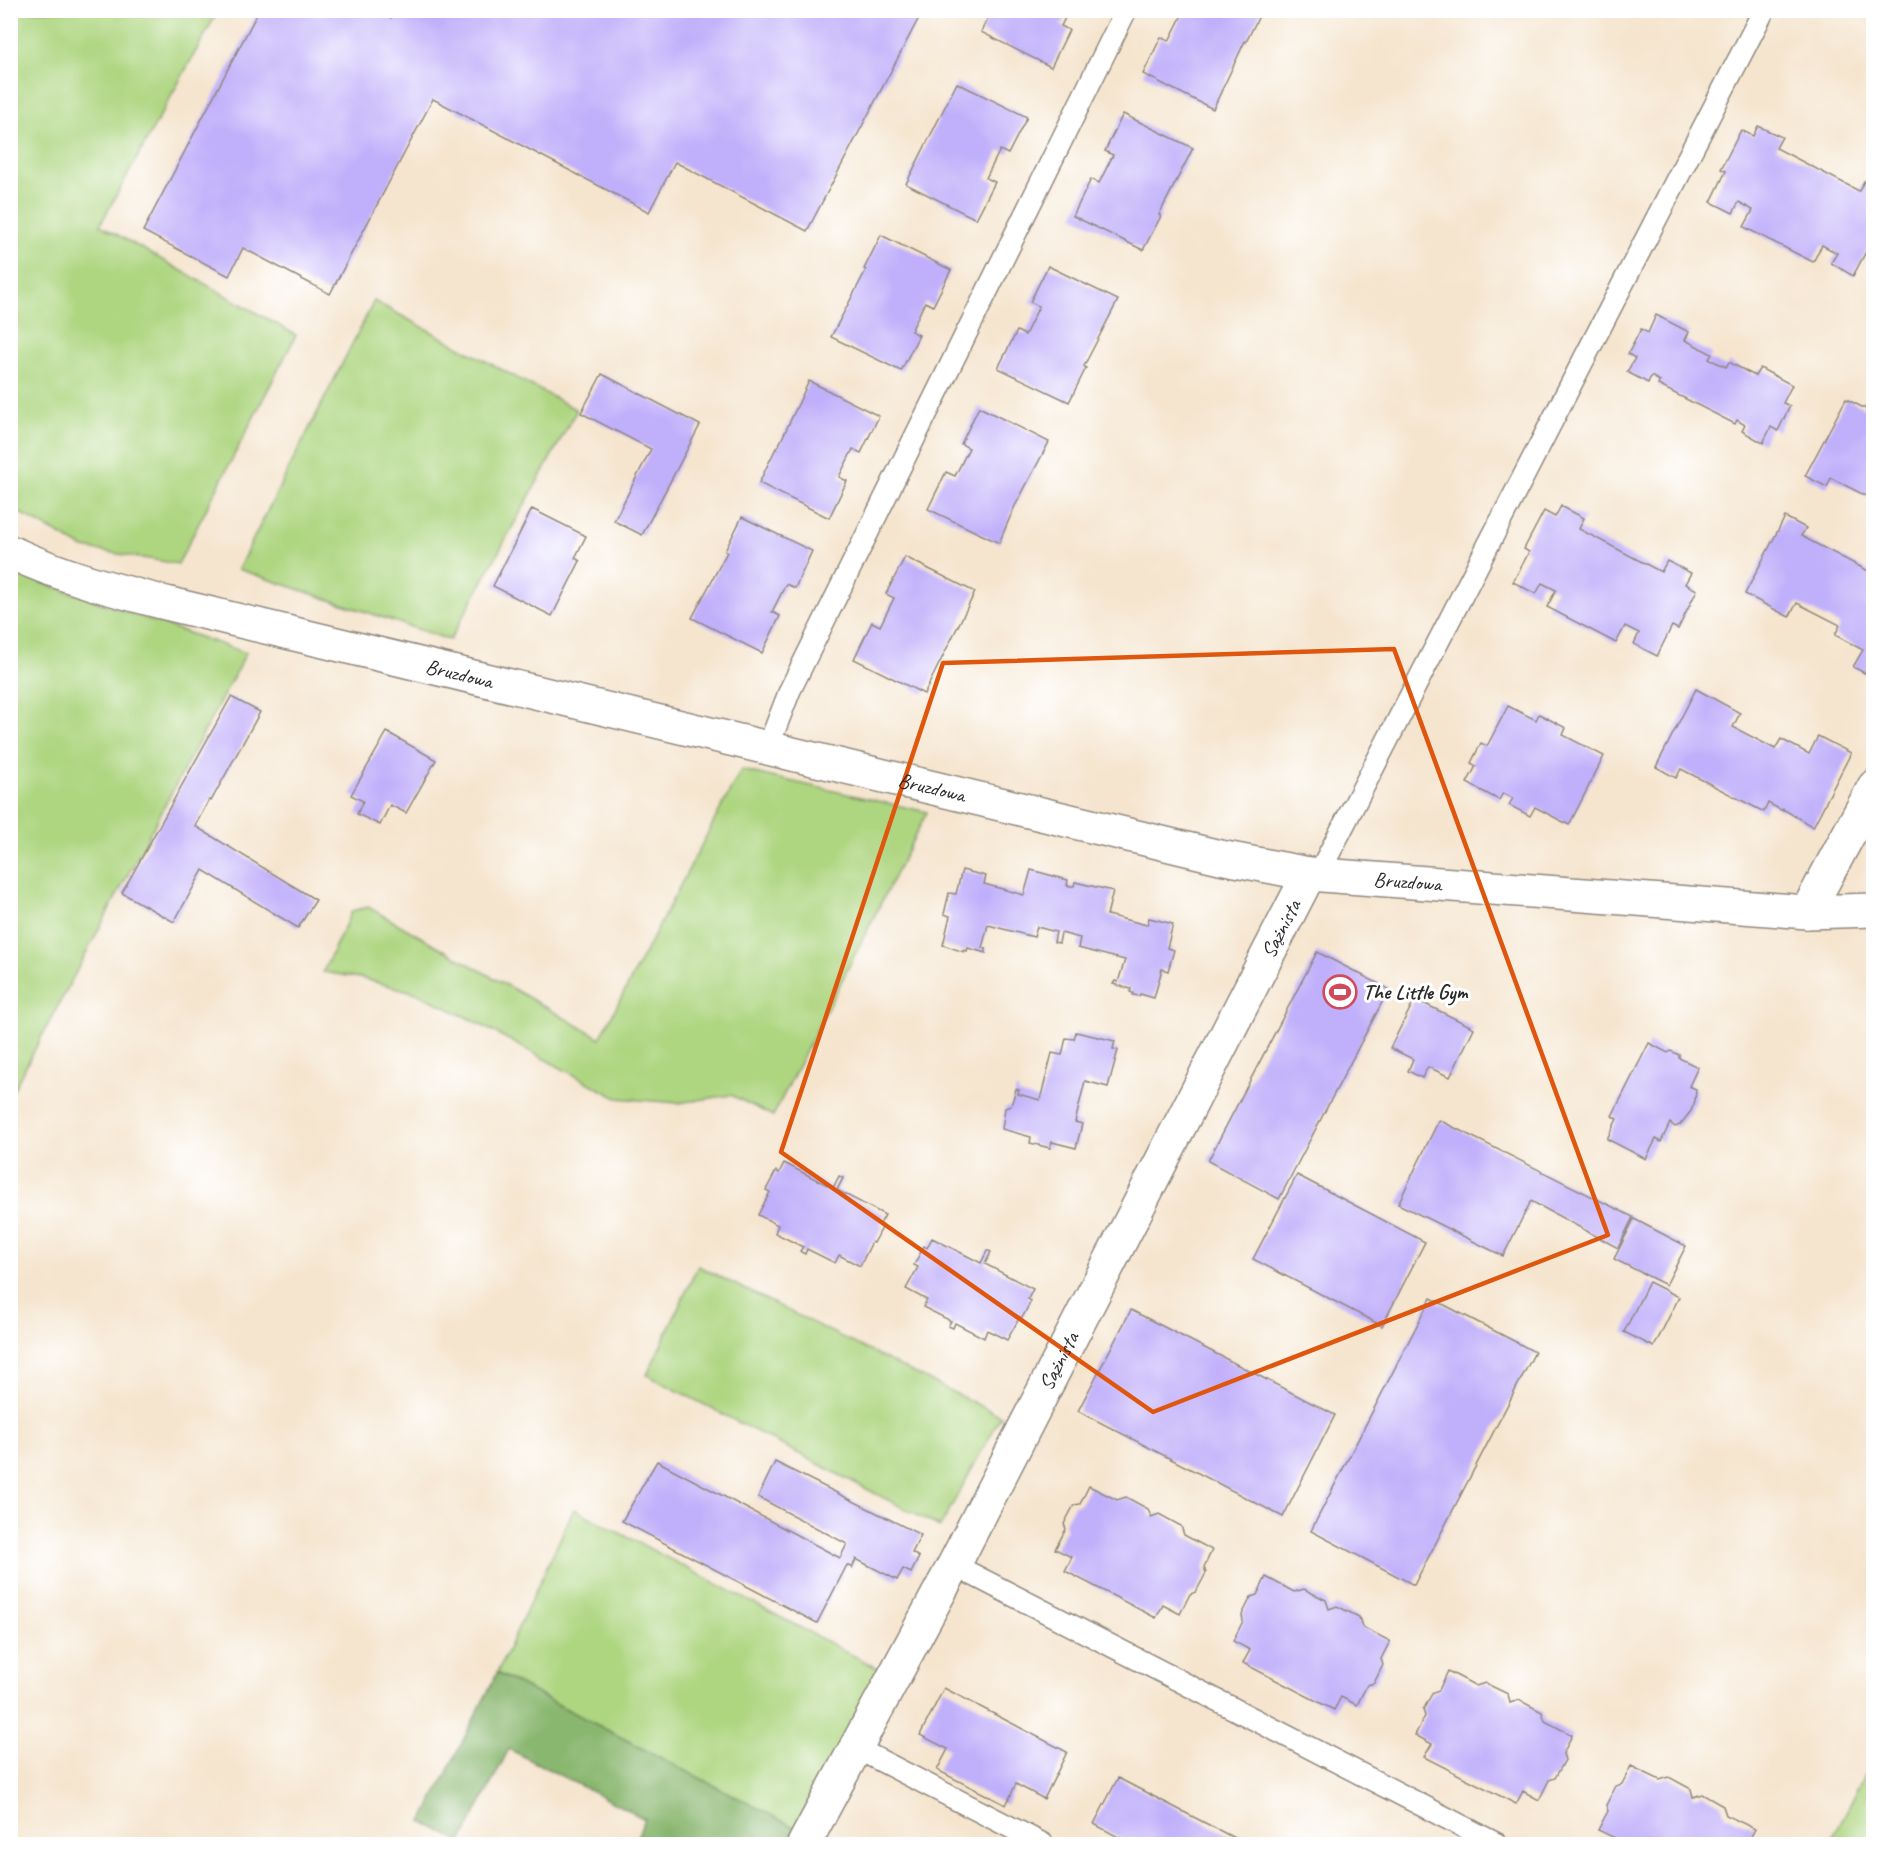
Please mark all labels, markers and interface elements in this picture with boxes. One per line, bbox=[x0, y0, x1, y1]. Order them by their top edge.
street label: Bruzdowa bbox=[423, 653, 498, 695]
street label: Bruzdowa bbox=[896, 767, 970, 809]
street label: Bruzdowa bbox=[1373, 866, 1445, 897]
street label: Sążnista bbox=[1255, 894, 1307, 962]
sports icon: The Little Gym bbox=[1322, 974, 1358, 1010]
place label: The Little Gym bbox=[1363, 979, 1468, 1006]
street label: Sążnista bbox=[1033, 1326, 1085, 1395]

